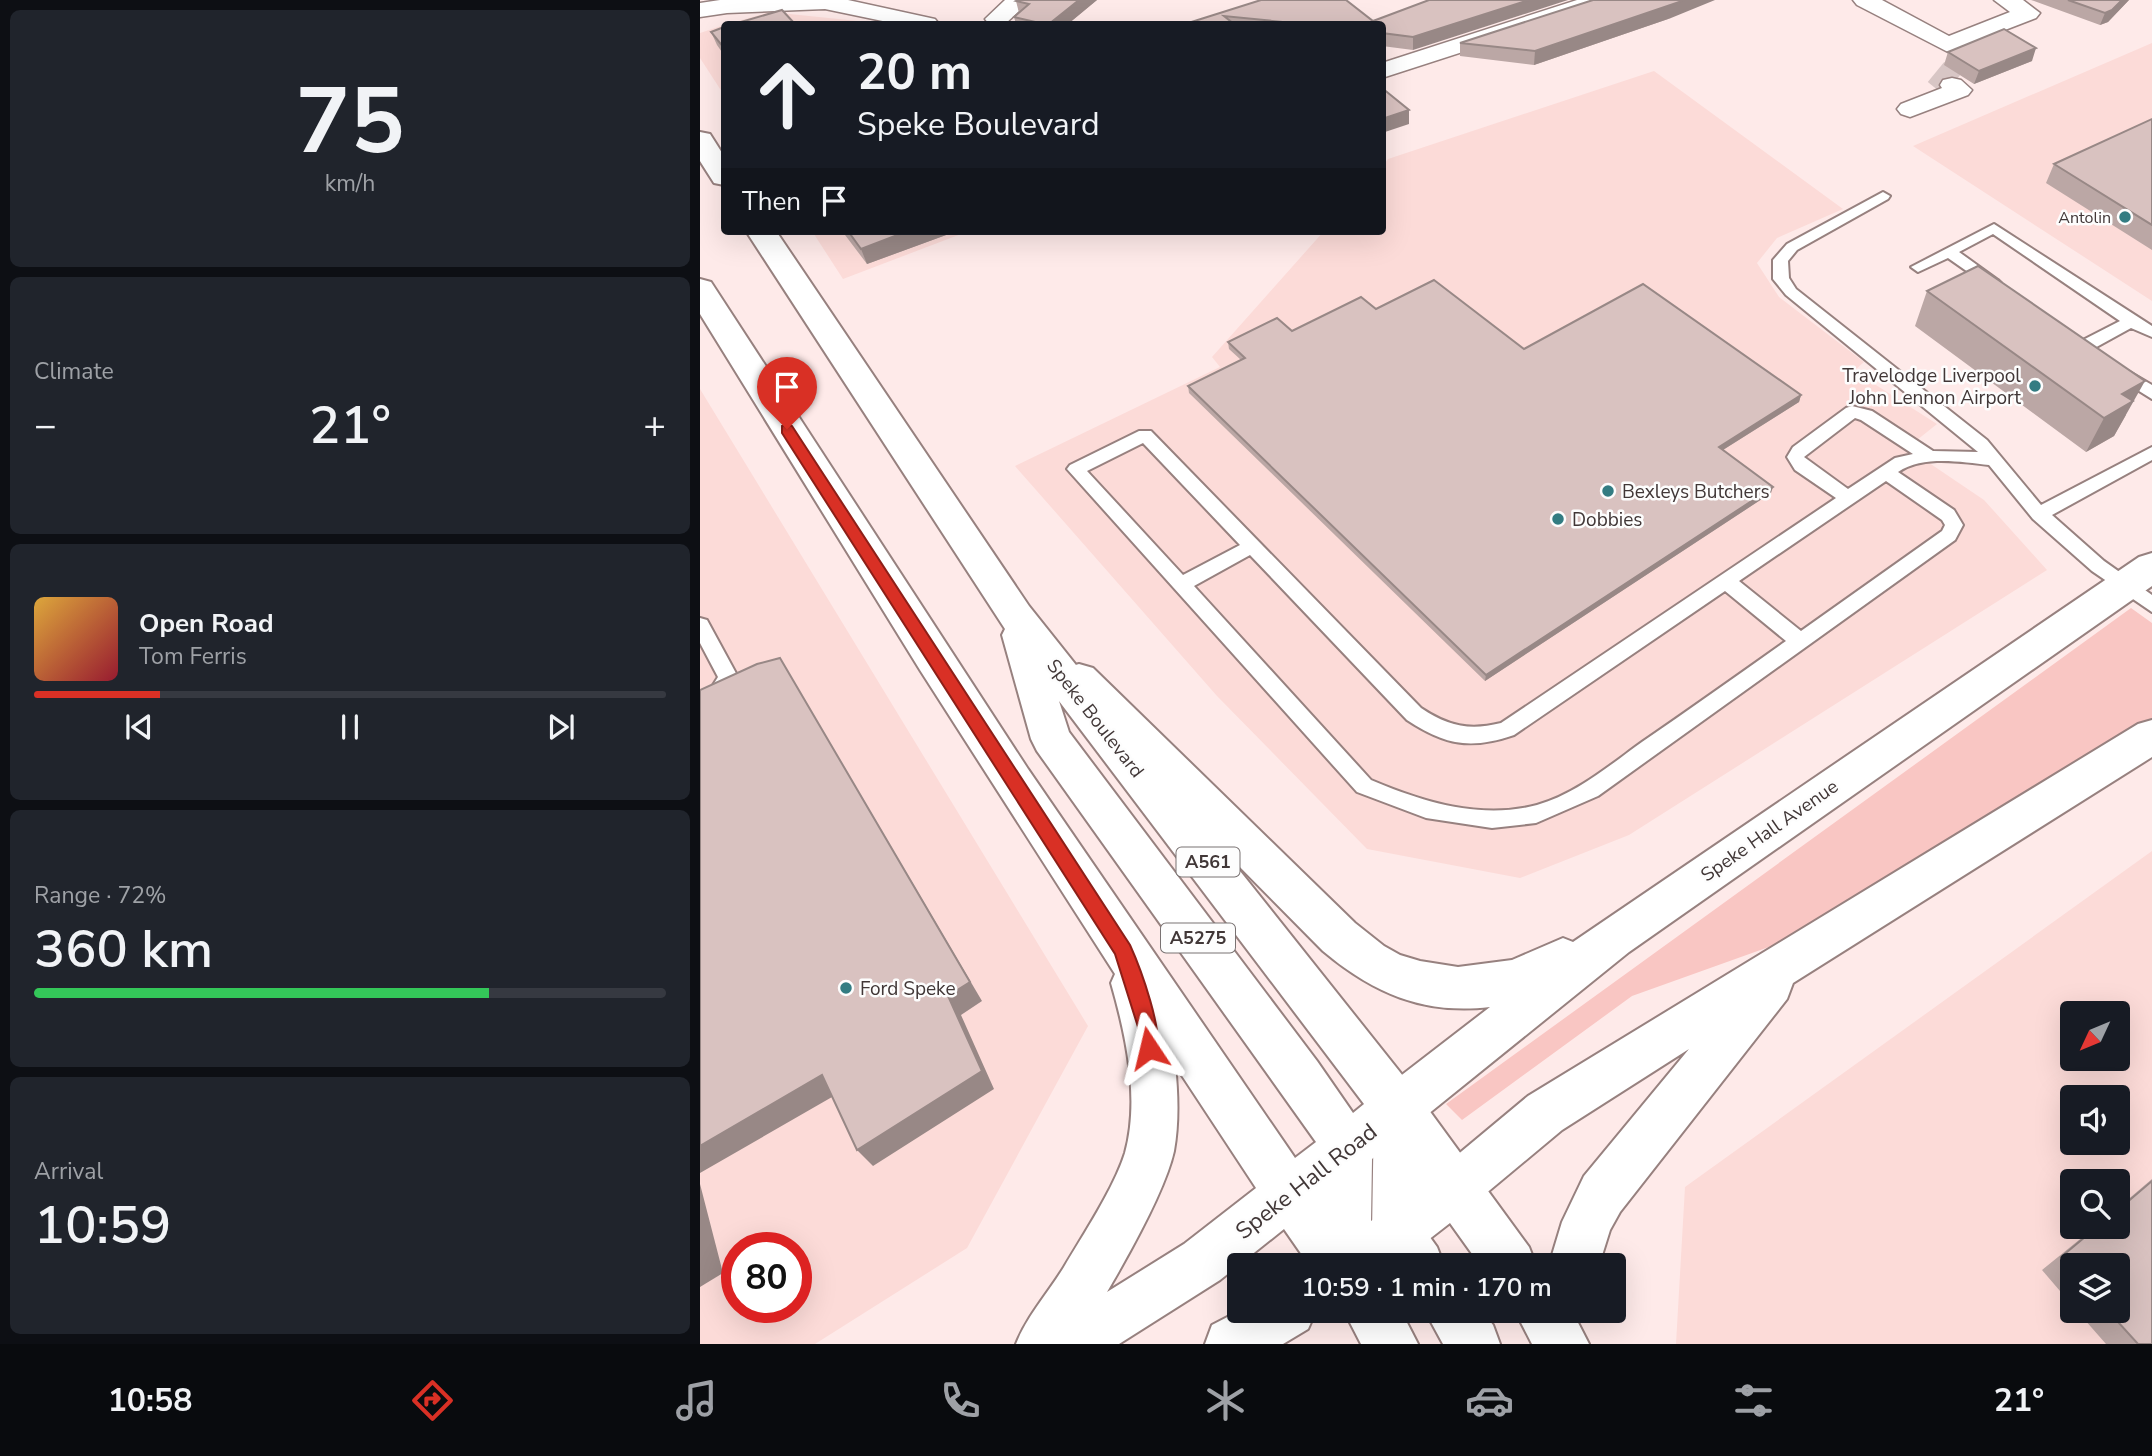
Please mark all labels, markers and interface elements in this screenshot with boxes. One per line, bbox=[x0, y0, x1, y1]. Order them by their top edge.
text: 20 m bbox=[857, 39, 972, 106]
icon: ahead bbox=[742, 49, 833, 140]
text: 75 bbox=[295, 60, 405, 184]
text: Speke Boulevard bbox=[857, 103, 1100, 146]
text: km/h bbox=[325, 168, 375, 199]
icon: arrive bbox=[815, 182, 853, 220]
text: Then bbox=[742, 184, 801, 219]
place label: Antolin bbox=[2058, 207, 2111, 229]
marker: Antolin bbox=[2117, 209, 2133, 225]
text: Climate bbox=[34, 356, 114, 387]
pin bbox=[757, 357, 817, 429]
place label: Travelodge Liverpool John Lennon Airport bbox=[1842, 363, 2021, 411]
icon: arrive bbox=[768, 368, 806, 406]
marker: Travelodge Liverpool John Lennon Airport bbox=[2027, 378, 2043, 394]
text: 21° bbox=[309, 390, 391, 461]
text: − bbox=[34, 400, 57, 451]
text: + bbox=[643, 400, 666, 451]
place label: Bexleys Butchers bbox=[1622, 479, 1770, 505]
marker: Bexleys Butchers bbox=[1600, 483, 1616, 499]
place label: Dobbies bbox=[1572, 507, 1642, 533]
marker: Dobbies bbox=[1550, 511, 1566, 527]
text: Open Road bbox=[139, 606, 274, 641]
text: Tom Ferris bbox=[139, 641, 247, 672]
street label: Speke Boulevard bbox=[1041, 654, 1150, 783]
icon: previous bbox=[120, 708, 158, 746]
icon: pause bbox=[331, 708, 369, 746]
icon: next bbox=[542, 708, 580, 746]
street label: Speke Hall Avenue bbox=[1696, 774, 1844, 888]
road number: A561 bbox=[1176, 848, 1240, 876]
text: Range · 72% bbox=[34, 880, 166, 911]
text: 360 km bbox=[34, 914, 213, 985]
road number: A5275 bbox=[1161, 923, 1235, 953]
place label: Ford Speke bbox=[860, 976, 956, 1002]
marker: Ford Speke bbox=[838, 980, 854, 996]
north arrow bbox=[2060, 1001, 2130, 1071]
map controls bbox=[2060, 1001, 2130, 1323]
position arrow bbox=[1112, 1011, 1186, 1085]
button: sound bbox=[2060, 1085, 2130, 1155]
street label: Speke Hall Road bbox=[1229, 1116, 1384, 1247]
text: Arrival bbox=[34, 1156, 103, 1187]
button: search bbox=[2060, 1169, 2130, 1239]
text: 10:59 bbox=[34, 1190, 171, 1261]
speed limit sign: 80 bbox=[721, 1232, 812, 1323]
button: layers bbox=[2060, 1253, 2130, 1323]
text: 10:59 · 1 min · 170 m bbox=[1301, 1270, 1552, 1305]
icon: directions bbox=[408, 1376, 457, 1425]
icon: music bbox=[672, 1376, 721, 1425]
icon: phone bbox=[936, 1376, 985, 1425]
icon: climate bbox=[1201, 1376, 1250, 1425]
icon: car bbox=[1465, 1376, 1514, 1425]
icon: filters bbox=[1729, 1376, 1778, 1425]
text: 10:58 bbox=[108, 1379, 192, 1422]
text: 21° bbox=[1994, 1379, 2044, 1422]

